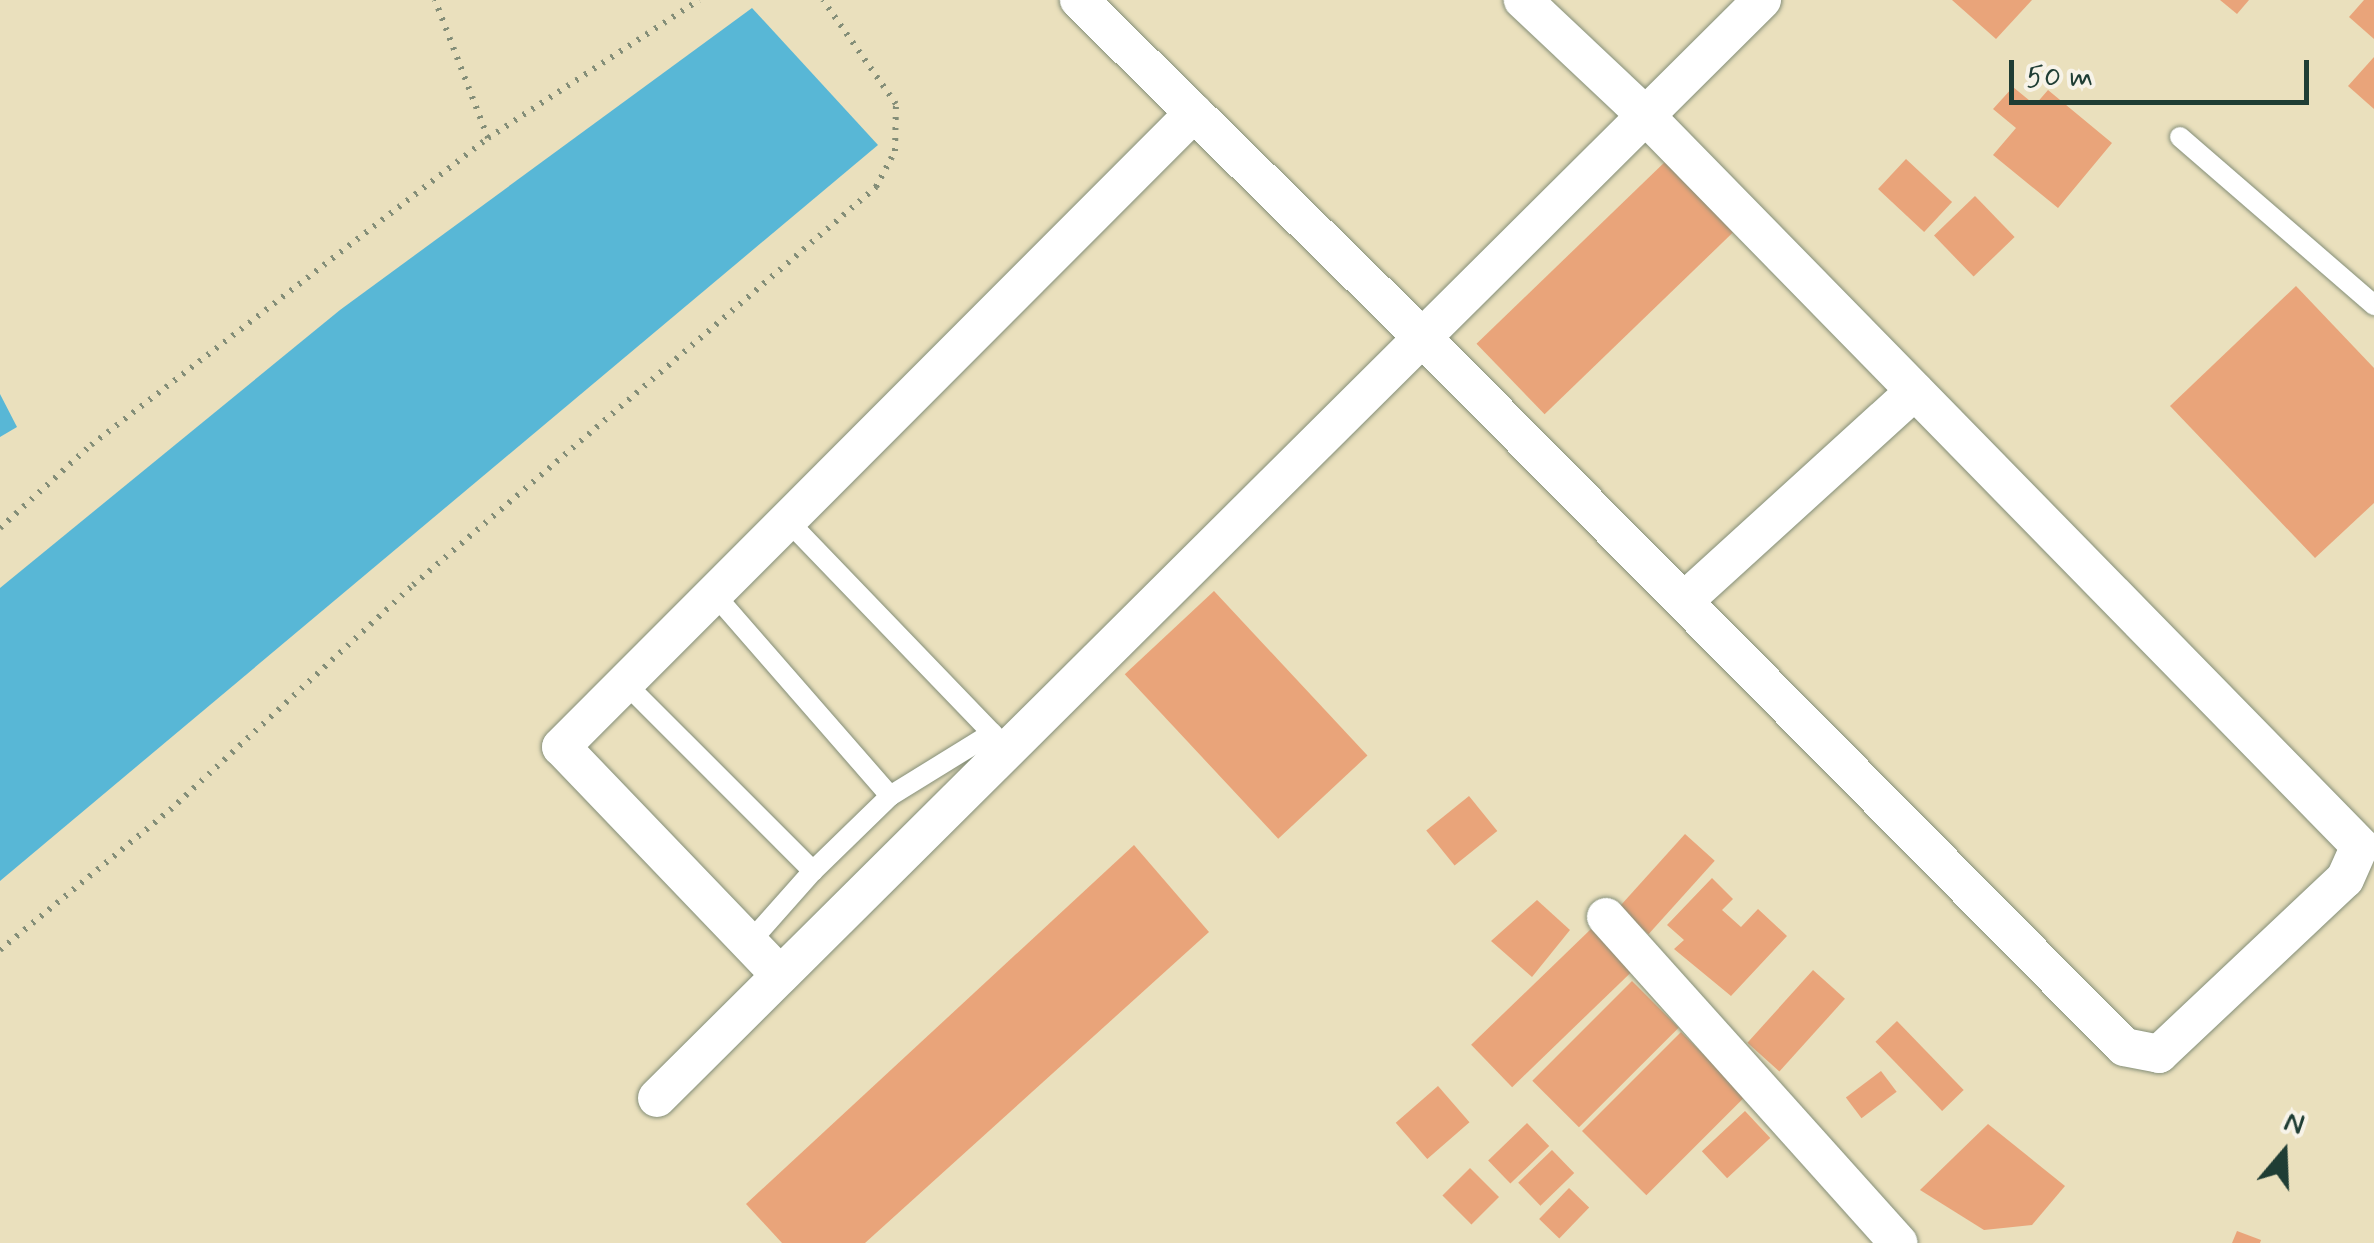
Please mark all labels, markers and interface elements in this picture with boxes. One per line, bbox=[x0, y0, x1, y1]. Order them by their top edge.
scale bar bbox=[2014, 40, 2314, 102]
text: 50 m bbox=[2026, 58, 2093, 97]
north arrow bbox=[2234, 1103, 2334, 1203]
text: N bbox=[2279, 1104, 2309, 1145]

